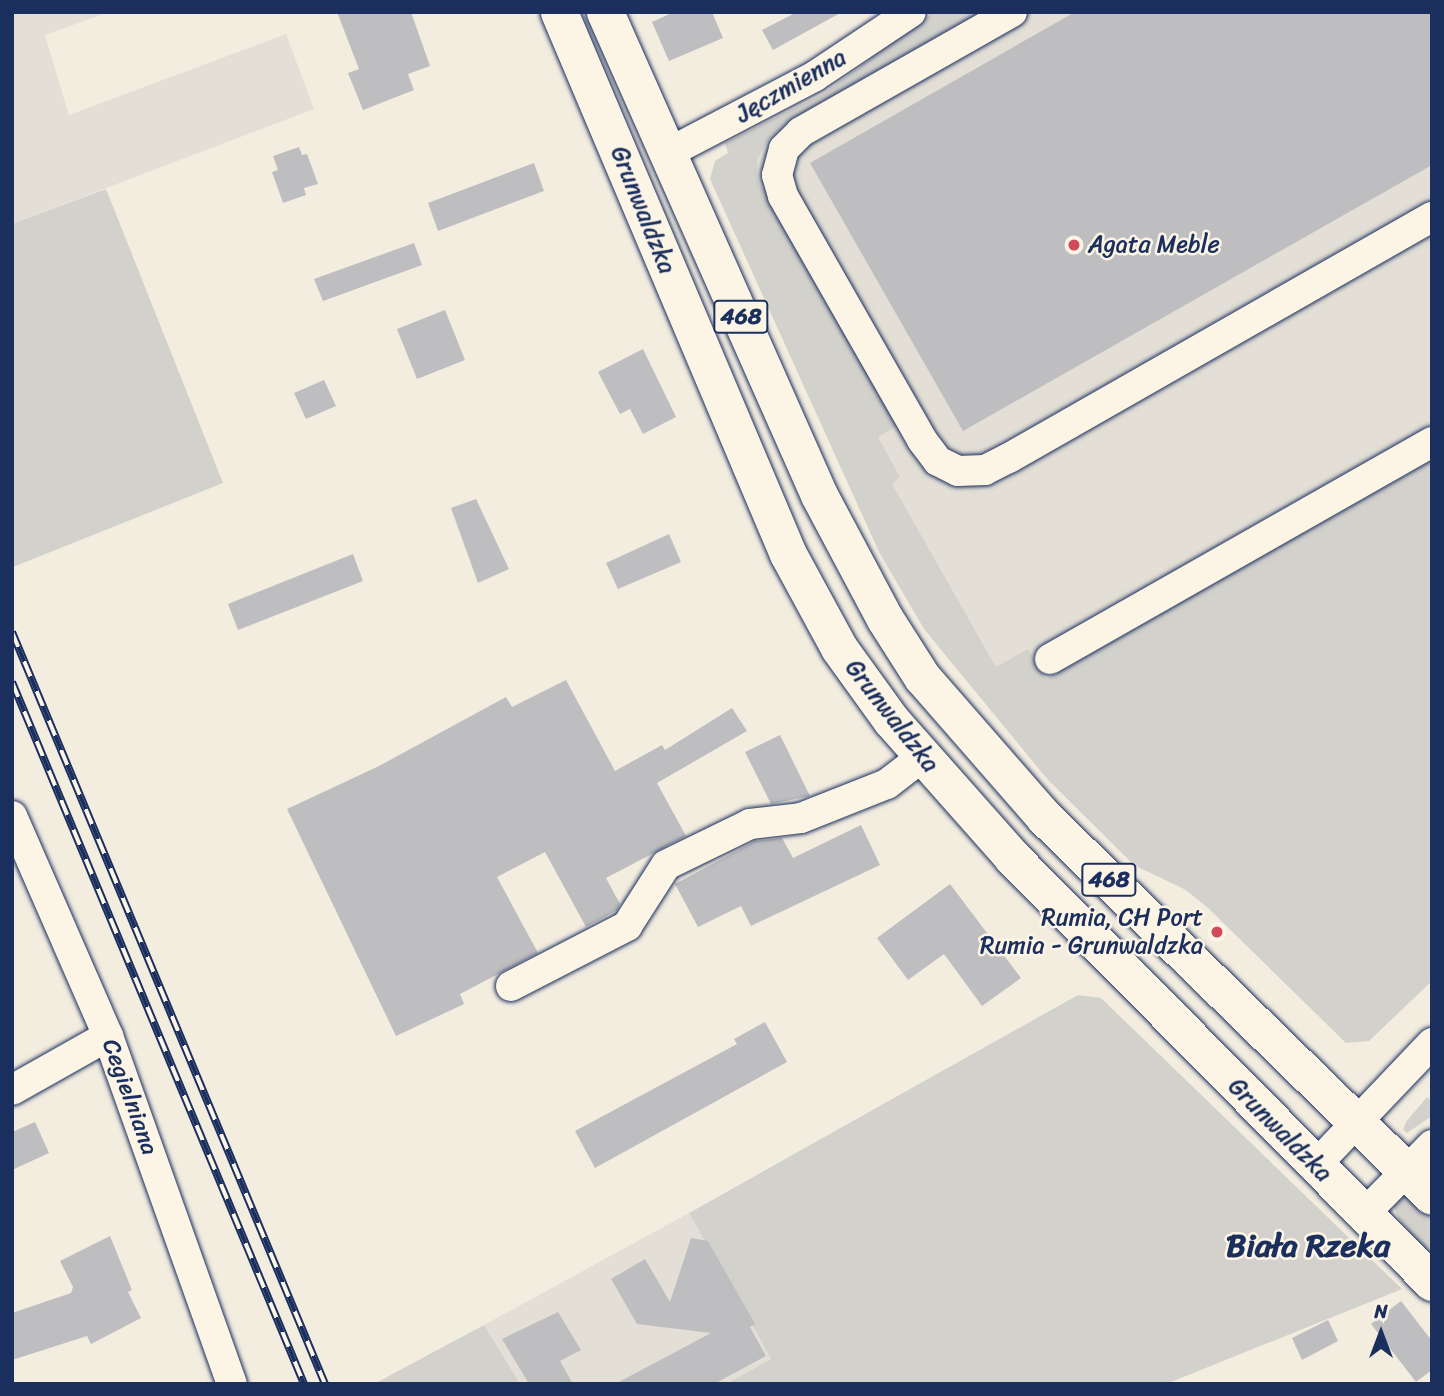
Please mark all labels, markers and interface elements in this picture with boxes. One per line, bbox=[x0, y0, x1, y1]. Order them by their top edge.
street label: Jęczmienna bbox=[731, 43, 851, 129]
street label: Grunwaldzka bbox=[604, 142, 682, 278]
place label: Agata Meble bbox=[1088, 231, 1221, 259]
marker: Agata Meble bbox=[1066, 237, 1082, 253]
road number: 468 bbox=[713, 298, 769, 336]
street label: Grunwaldzka bbox=[839, 654, 945, 778]
road number: 468 bbox=[1081, 860, 1137, 900]
place label: Rumia, CH Port Rumia - Grunwaldzka bbox=[980, 904, 1203, 960]
marker: Rumia, CH Port Rumia - Grunwaldzka bbox=[1209, 924, 1225, 940]
street label: Cegielniana bbox=[96, 1035, 164, 1159]
street label: Grunwaldzka bbox=[1222, 1072, 1338, 1188]
district label: Biała Rzeka bbox=[1226, 1227, 1390, 1265]
text: N bbox=[1374, 1295, 1388, 1328]
north arrow bbox=[1346, 1298, 1416, 1368]

